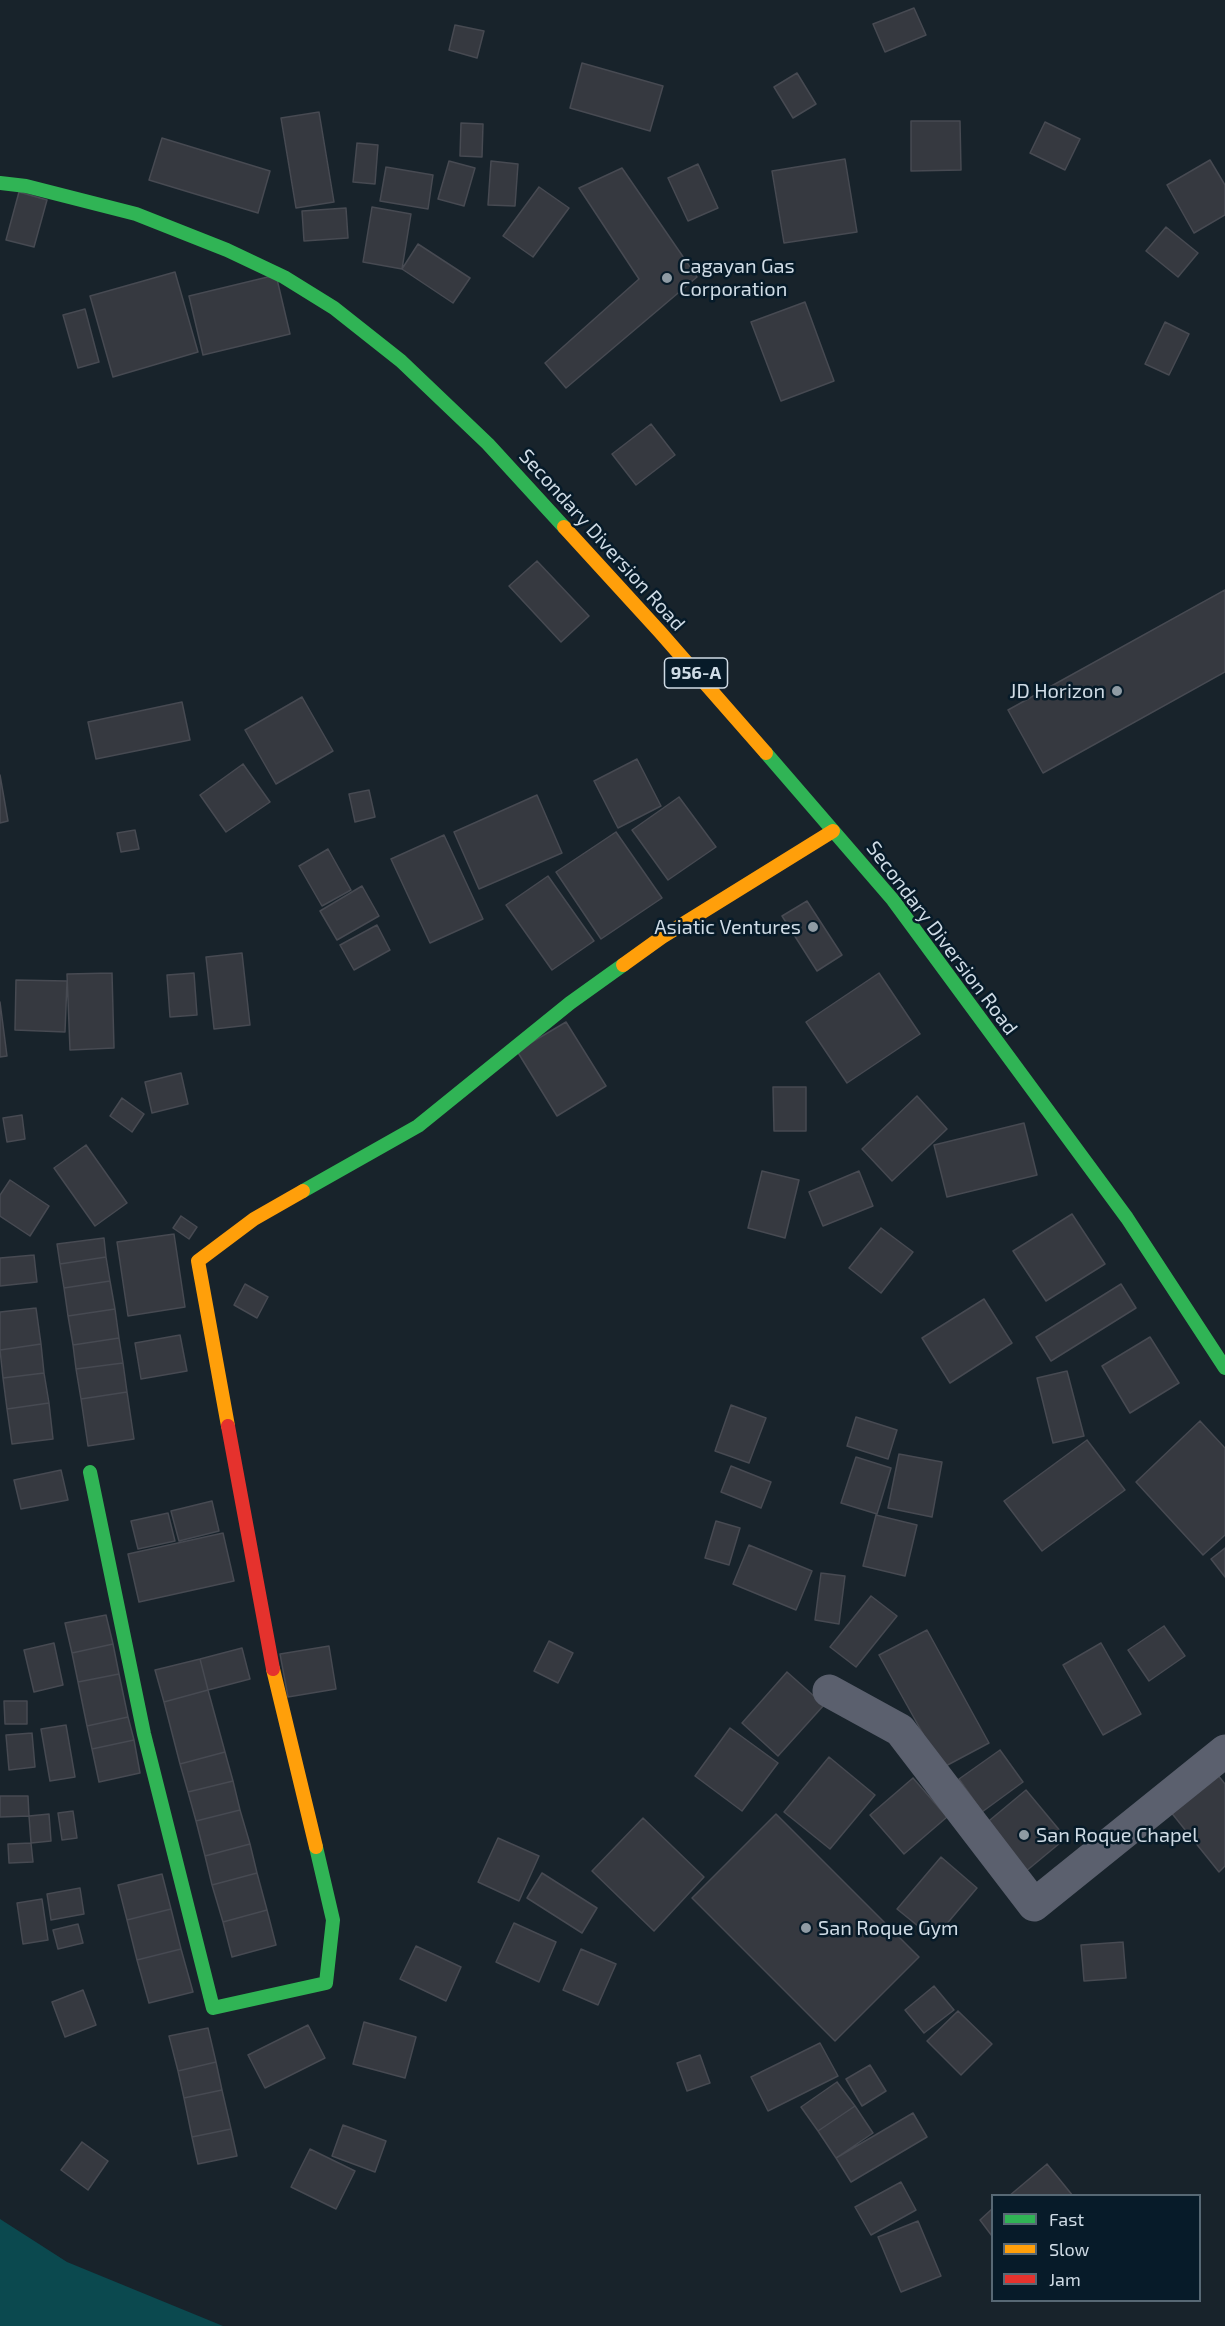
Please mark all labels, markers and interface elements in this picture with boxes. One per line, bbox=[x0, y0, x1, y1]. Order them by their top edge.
place label: Cagayan Gas Corporation bbox=[679, 254, 795, 301]
marker: Cagayan Gas Corporation bbox=[660, 271, 674, 285]
street label: Secondary Diversion Road bbox=[514, 444, 690, 636]
road number: 956-A bbox=[664, 658, 728, 688]
place label: JD Horizon bbox=[1010, 679, 1105, 703]
marker: JD Horizon bbox=[1110, 684, 1124, 698]
street label: Secondary Diversion Road bbox=[861, 836, 1023, 1040]
place label: Asiatic Ventures bbox=[654, 915, 801, 939]
marker: Asiatic Ventures bbox=[806, 920, 820, 934]
place label: San Roque Chapel bbox=[1036, 1823, 1198, 1847]
marker: San Roque Chapel bbox=[1017, 1828, 1031, 1842]
place label: San Roque Gym bbox=[818, 1916, 959, 1940]
marker: San Roque Gym bbox=[799, 1921, 813, 1935]
legend bbox=[991, 2194, 1201, 2302]
text: Fast bbox=[1049, 2208, 1084, 2230]
text: Slow bbox=[1049, 2238, 1089, 2260]
text: Jam bbox=[1049, 2268, 1081, 2290]

